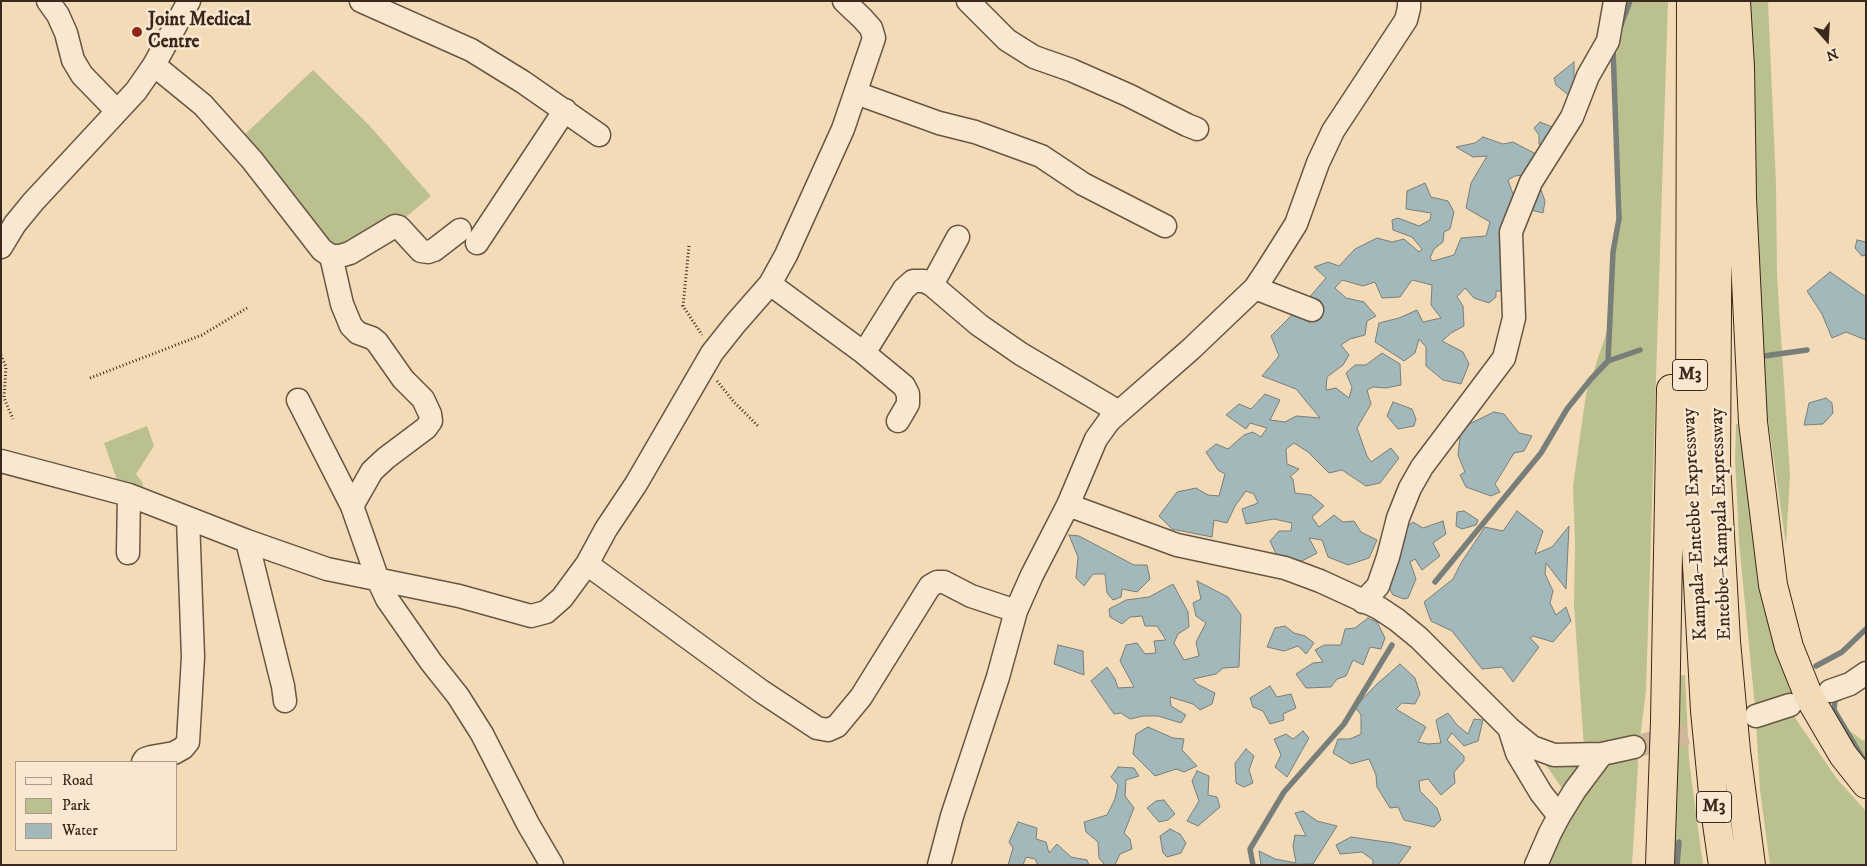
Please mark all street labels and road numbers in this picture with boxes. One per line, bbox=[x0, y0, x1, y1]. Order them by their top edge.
road number: M3 bbox=[1672, 360, 1708, 390]
street label: Kampala–Entebbe Expressway bbox=[1679, 407, 1713, 641]
street label: Entebbe–Kampala Expressway bbox=[1707, 407, 1737, 641]
road number: M3 bbox=[1696, 792, 1732, 822]

